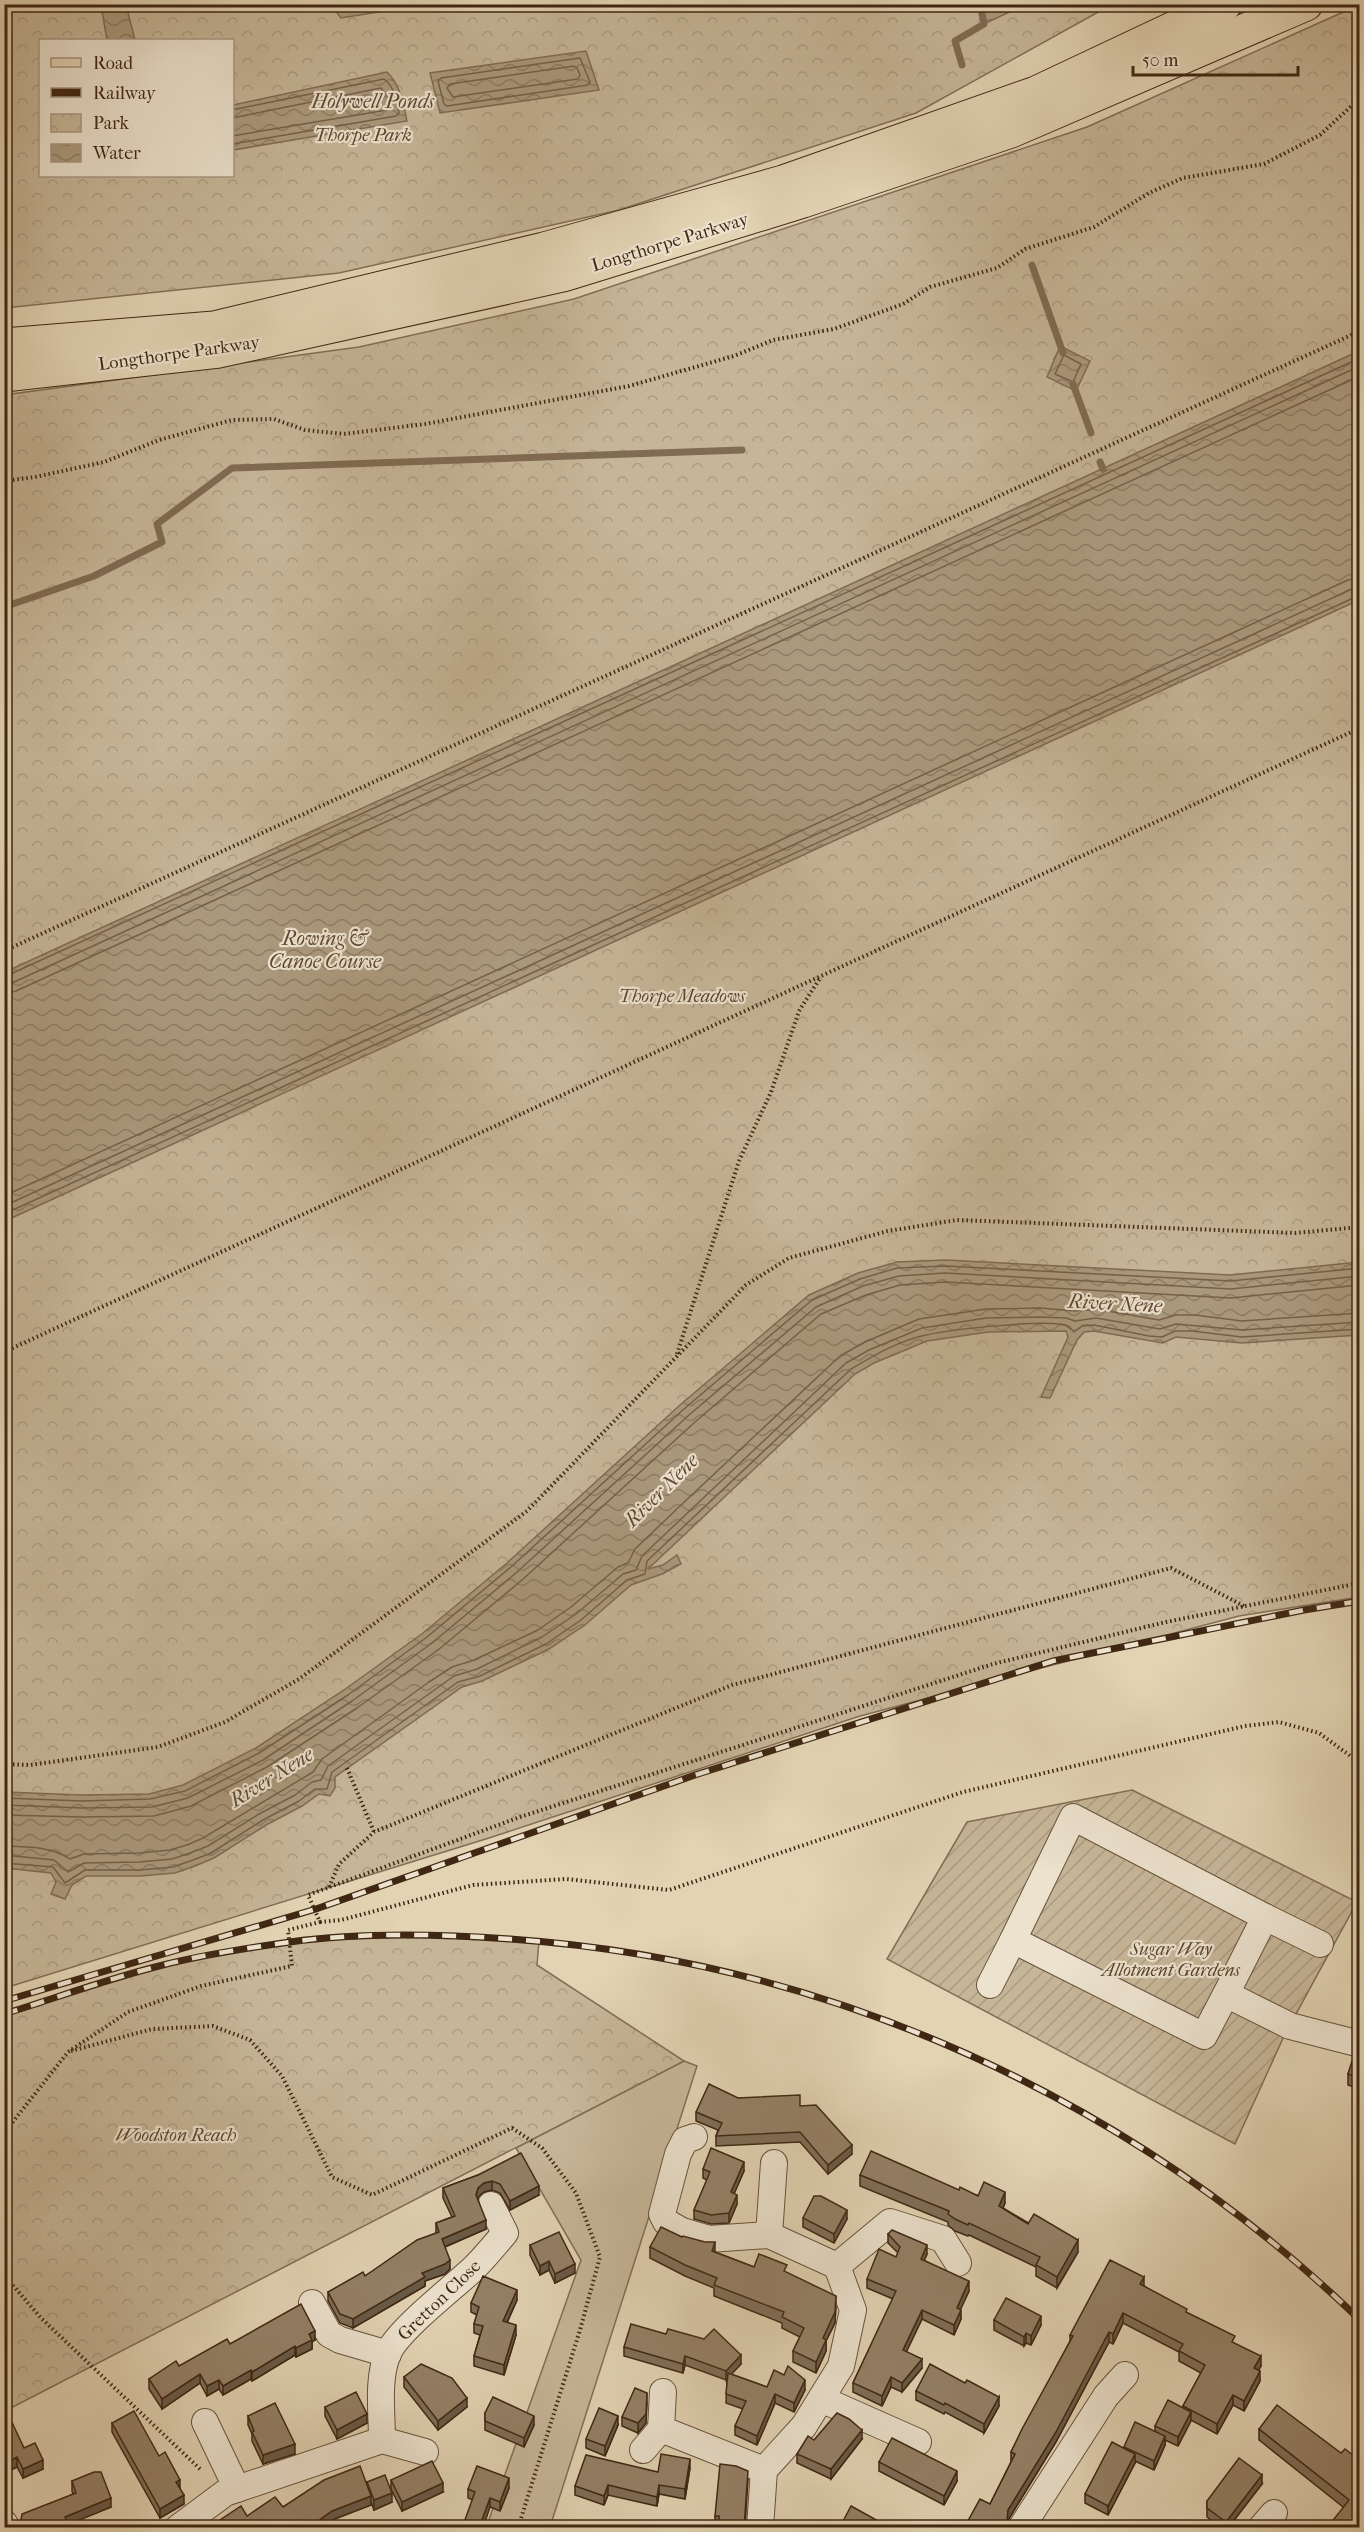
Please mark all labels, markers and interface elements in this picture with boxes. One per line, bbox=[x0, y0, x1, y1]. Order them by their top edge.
legend bbox=[39, 39, 234, 177]
scale bar bbox=[1133, 39, 1298, 77]
text: 50 m bbox=[1142, 50, 1179, 71]
text: Road bbox=[93, 53, 133, 74]
text: Railway bbox=[93, 83, 157, 104]
water label: Holywell Ponds bbox=[311, 90, 435, 113]
text: Park bbox=[93, 113, 130, 134]
park label: Thorpe Park bbox=[314, 125, 412, 146]
text: Water bbox=[92, 143, 141, 164]
street label: Longthorpe Parkway bbox=[589, 208, 753, 276]
street label: Longthorpe Parkway bbox=[97, 332, 263, 375]
water label: Rowing & Canoe Course bbox=[269, 927, 382, 973]
park label: Thorpe Meadows bbox=[619, 986, 746, 1007]
water label: River Nene bbox=[1066, 1289, 1163, 1317]
water label: River Nene bbox=[619, 1448, 703, 1533]
water label: River Nene bbox=[224, 1742, 318, 1813]
park label: Sugar Way Allotment Gardens bbox=[1100, 1939, 1241, 1981]
park label: Woodston Reach bbox=[115, 2125, 237, 2146]
street label: Gretton Close bbox=[394, 2256, 485, 2345]

